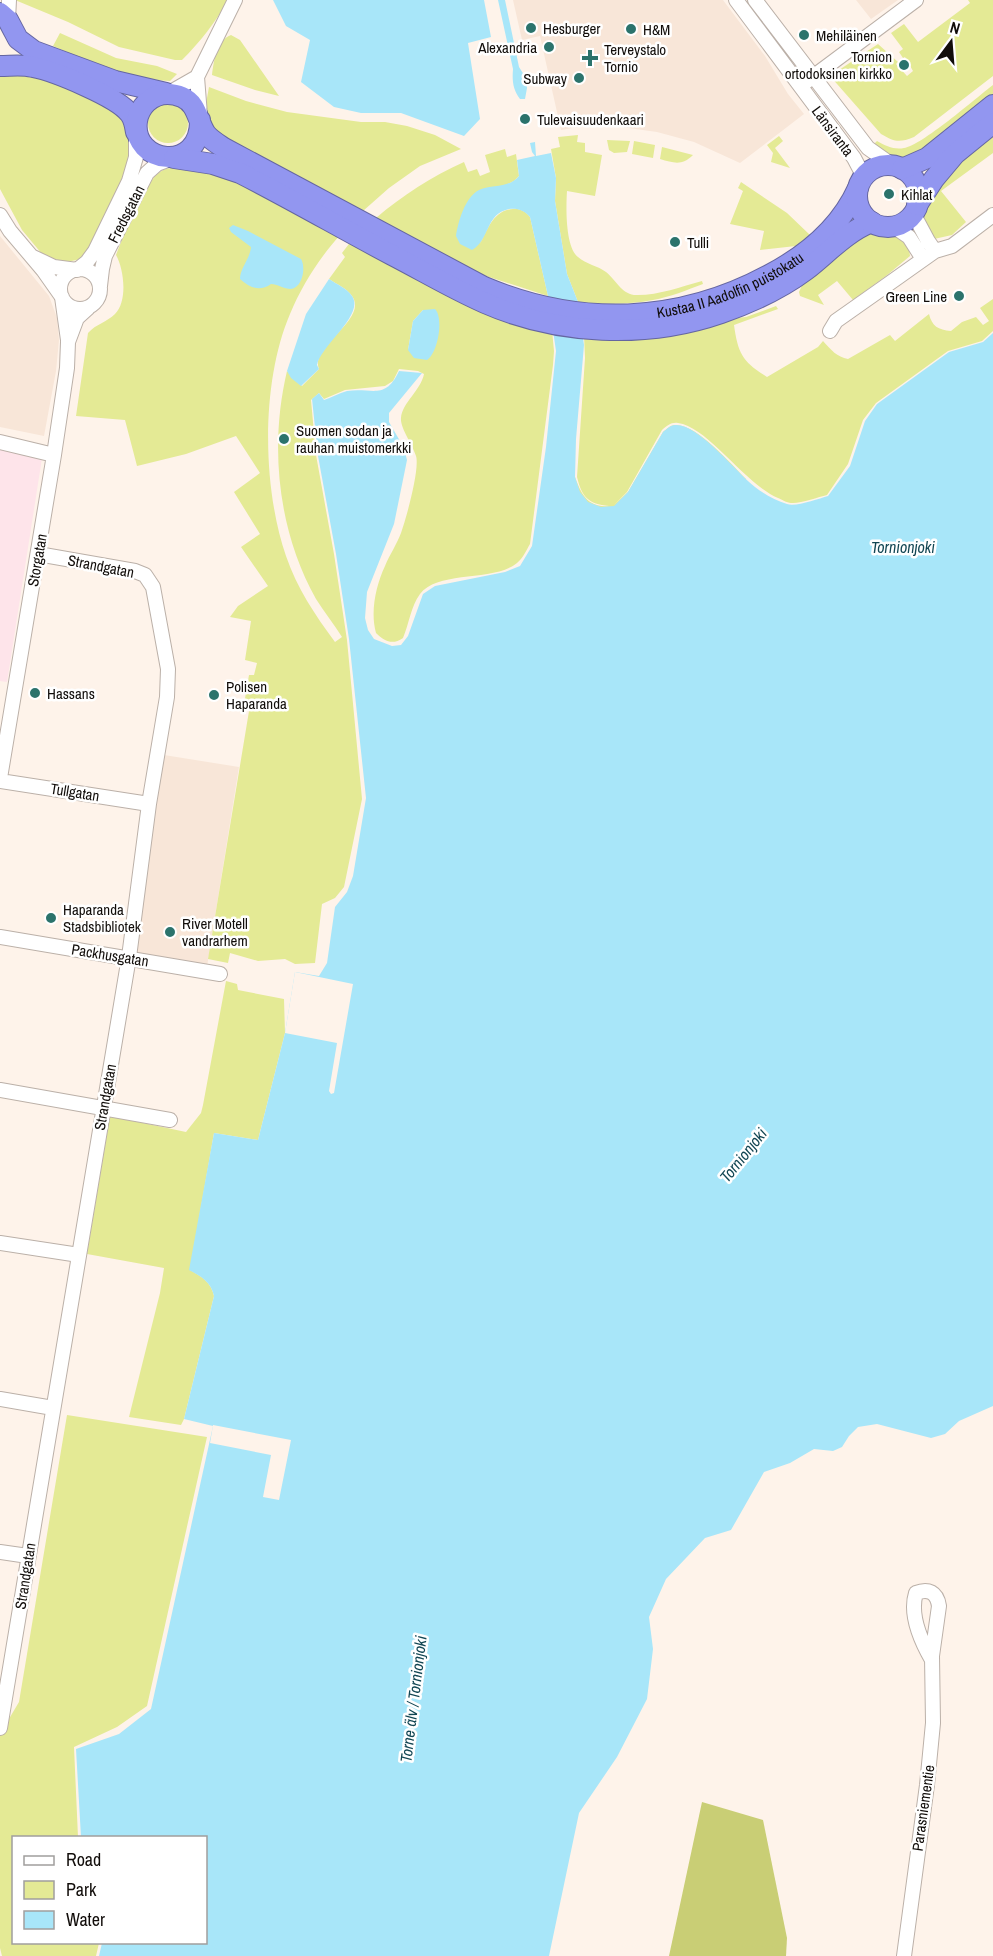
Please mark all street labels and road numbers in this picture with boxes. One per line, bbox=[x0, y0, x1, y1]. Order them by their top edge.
street label: Länsiranta bbox=[807, 101, 859, 161]
street label: Fredsgatan bbox=[103, 182, 149, 246]
street label: Kustaa II Aadolfin puistokatu bbox=[655, 247, 807, 322]
street label: Storgatan bbox=[22, 532, 52, 588]
street label: Strandgatan bbox=[66, 549, 136, 583]
street label: Tullgatan bbox=[49, 778, 101, 806]
street label: Packhusgatan bbox=[70, 939, 150, 971]
street label: Strandgatan bbox=[89, 1062, 121, 1132]
street label: Strandgatan bbox=[9, 1541, 41, 1611]
street label: Parasniementie bbox=[907, 1763, 939, 1852]

